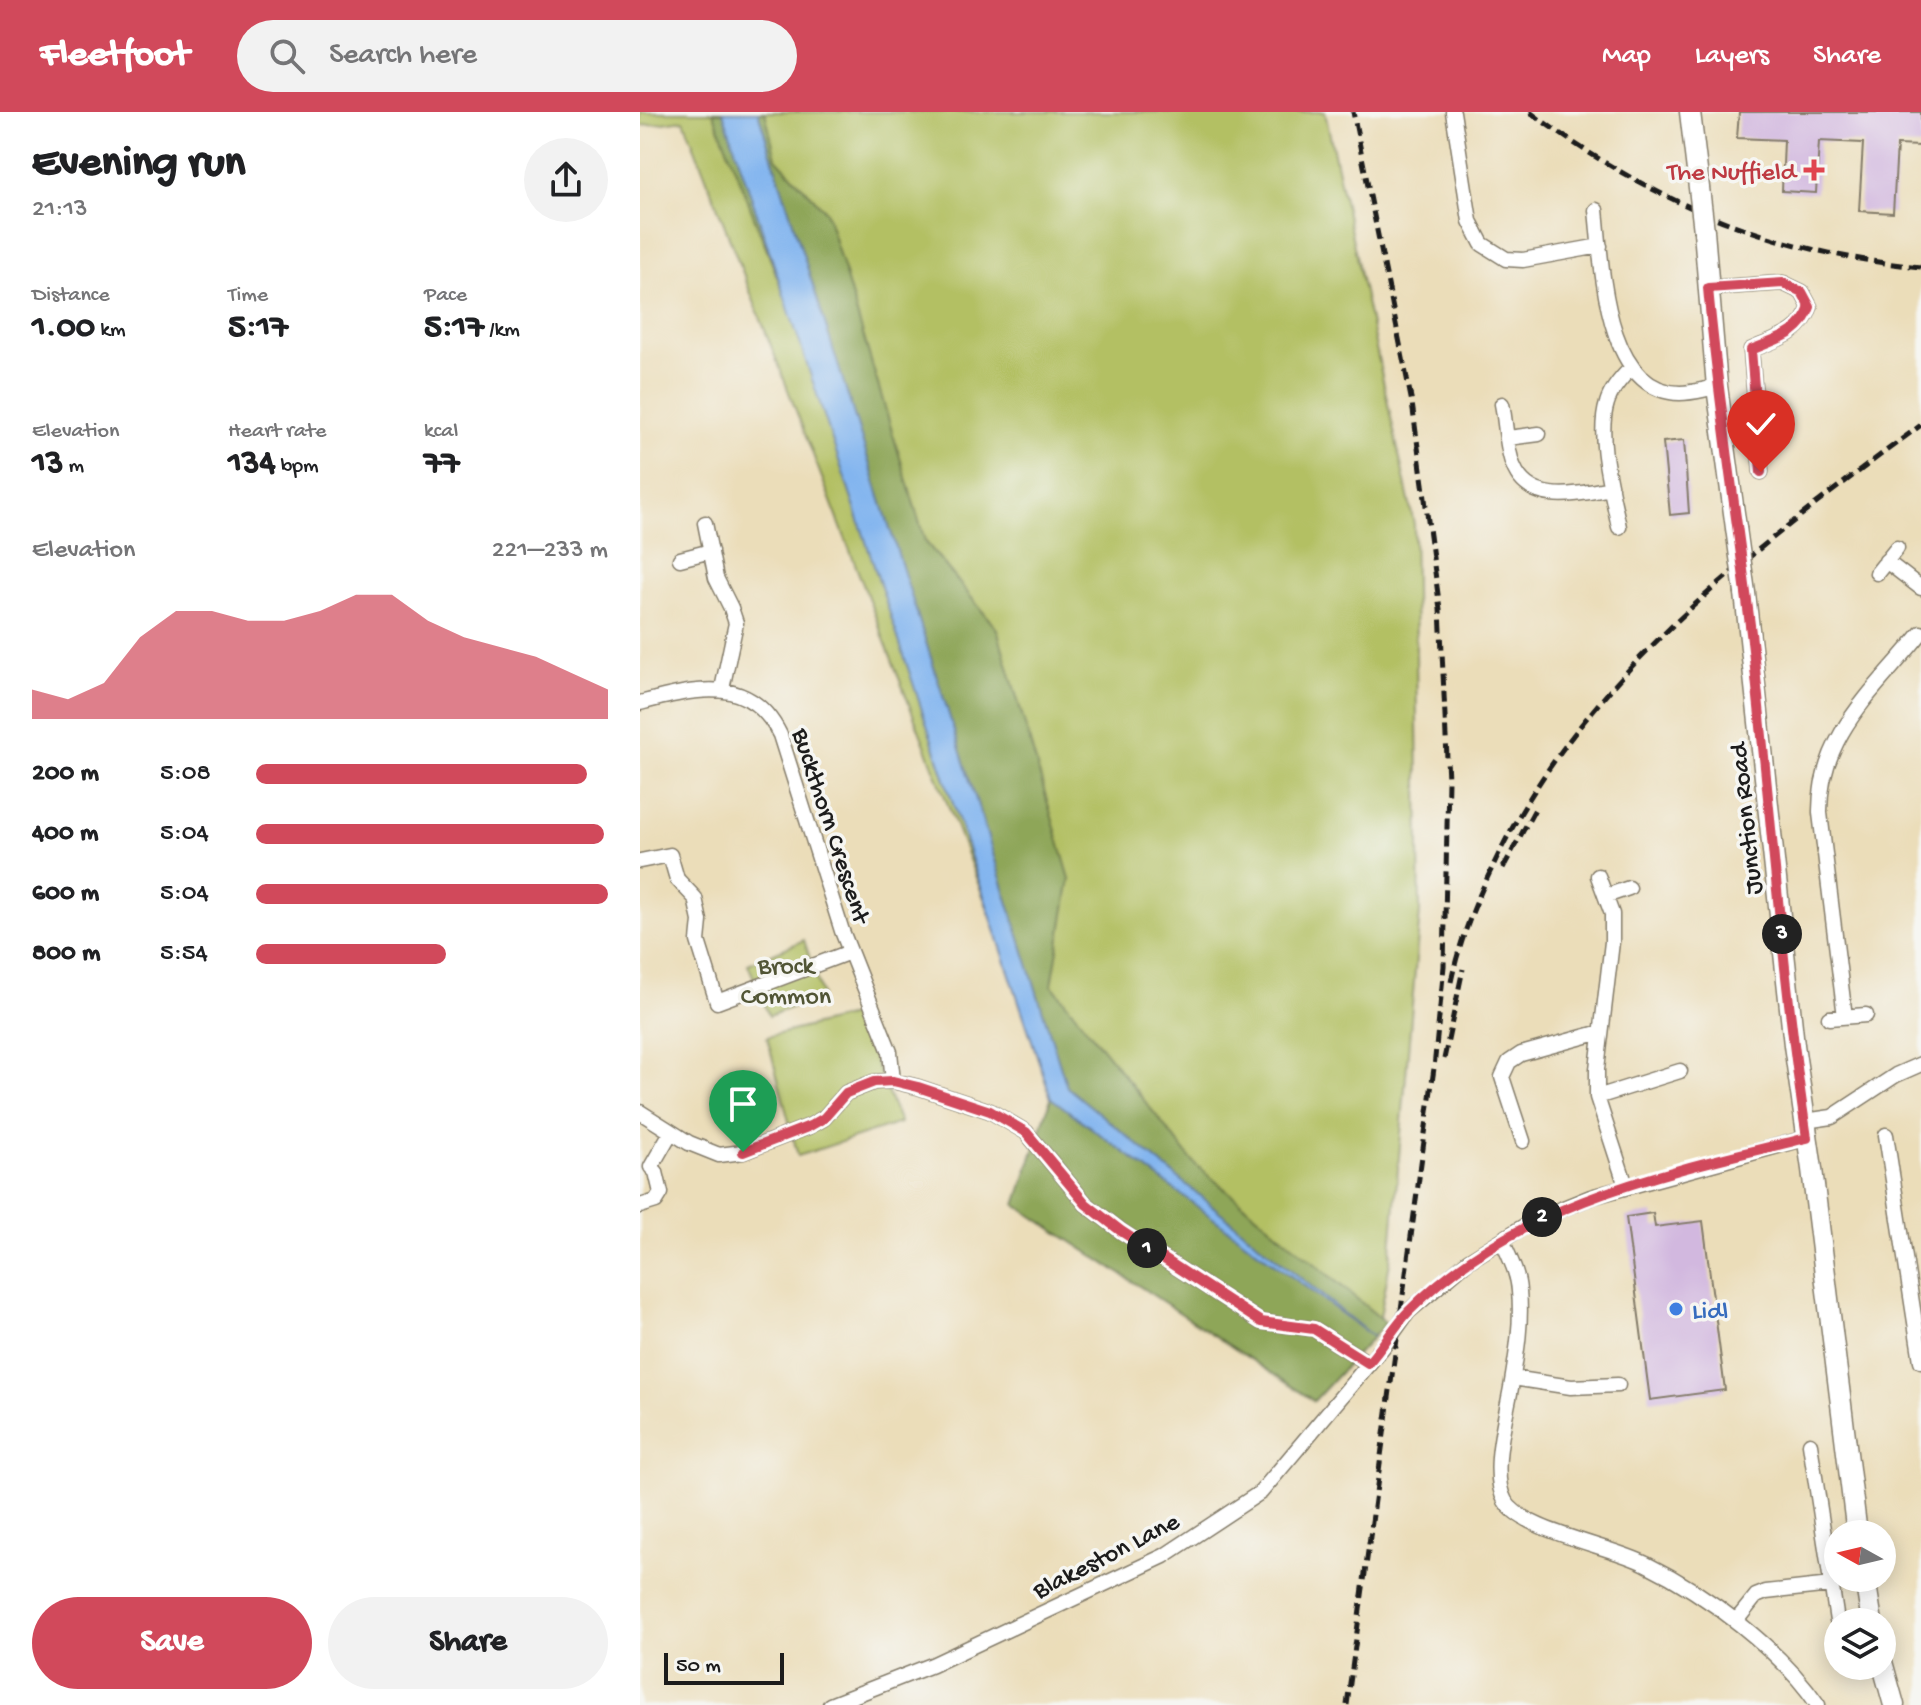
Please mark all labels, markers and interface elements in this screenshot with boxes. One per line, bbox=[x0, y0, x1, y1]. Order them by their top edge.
search box bbox=[237, 20, 797, 92]
text: Fleetfoot bbox=[40, 34, 189, 78]
icon: search bbox=[265, 34, 309, 78]
text: Search here bbox=[329, 39, 477, 74]
text: Map bbox=[1602, 40, 1651, 73]
text: Layers bbox=[1695, 40, 1769, 73]
text: Share bbox=[1813, 40, 1881, 73]
button: share bbox=[524, 138, 608, 222]
text: Evening run bbox=[32, 139, 245, 191]
place label: The Nuffield bbox=[1665, 159, 1798, 190]
marker: The Nuffield bbox=[1803, 159, 1825, 181]
text: 21:13 bbox=[32, 195, 87, 226]
text: Distance bbox=[32, 283, 110, 309]
text: Time bbox=[228, 283, 268, 309]
text: Pace bbox=[424, 283, 467, 309]
text: 1.00 bbox=[32, 309, 95, 349]
text: 5:17 bbox=[228, 309, 288, 349]
text: 5:17 bbox=[424, 309, 484, 349]
text: km bbox=[95, 318, 126, 344]
text: /km bbox=[484, 318, 520, 344]
pin bbox=[1727, 390, 1795, 472]
icon: check bbox=[1739, 402, 1783, 446]
text: Elevation bbox=[32, 419, 119, 445]
text: Heart rate bbox=[228, 419, 326, 445]
text: kcal bbox=[424, 419, 458, 445]
text: 13 bbox=[32, 445, 63, 485]
text: 134 bbox=[228, 445, 275, 485]
text: 77 bbox=[424, 445, 459, 485]
text: m bbox=[63, 454, 84, 480]
text: bpm bbox=[275, 454, 319, 480]
text: Elevation bbox=[32, 536, 135, 567]
text: 221–233 m bbox=[492, 536, 608, 567]
street label: Buckthorn Crescent bbox=[782, 724, 876, 930]
street label: Junction Road bbox=[1725, 739, 1772, 896]
text: 200 m bbox=[32, 759, 99, 790]
text: 5:08 bbox=[160, 759, 211, 790]
text: 400 m bbox=[32, 819, 98, 850]
text: 5:04 bbox=[160, 819, 209, 850]
text: 600 m bbox=[32, 879, 99, 910]
text: 5:04 bbox=[160, 879, 209, 910]
pin: 3 bbox=[1762, 914, 1802, 954]
text: 3 bbox=[1776, 921, 1788, 947]
text: 800 m bbox=[32, 939, 100, 970]
text: 5:54 bbox=[160, 939, 208, 970]
park label: Brock Common bbox=[741, 953, 832, 1014]
pin bbox=[709, 1070, 777, 1152]
icon: arrive bbox=[721, 1082, 765, 1126]
pin: 2 bbox=[1522, 1197, 1562, 1237]
text: 2 bbox=[1537, 1204, 1547, 1230]
pin: 1 bbox=[1127, 1228, 1167, 1268]
text: 1 bbox=[1143, 1235, 1151, 1261]
place label: Lidl bbox=[1692, 1298, 1728, 1329]
marker: Lidl bbox=[1667, 1300, 1685, 1318]
street label: Blakeston Lane bbox=[1028, 1508, 1186, 1609]
north arrow bbox=[1824, 1520, 1896, 1592]
map controls bbox=[1824, 1520, 1896, 1680]
button: Save bbox=[32, 1597, 312, 1689]
button: Share bbox=[328, 1597, 608, 1689]
button: layers bbox=[1824, 1608, 1896, 1680]
scale bar bbox=[664, 1649, 784, 1685]
text: 50 m bbox=[676, 1654, 721, 1680]

